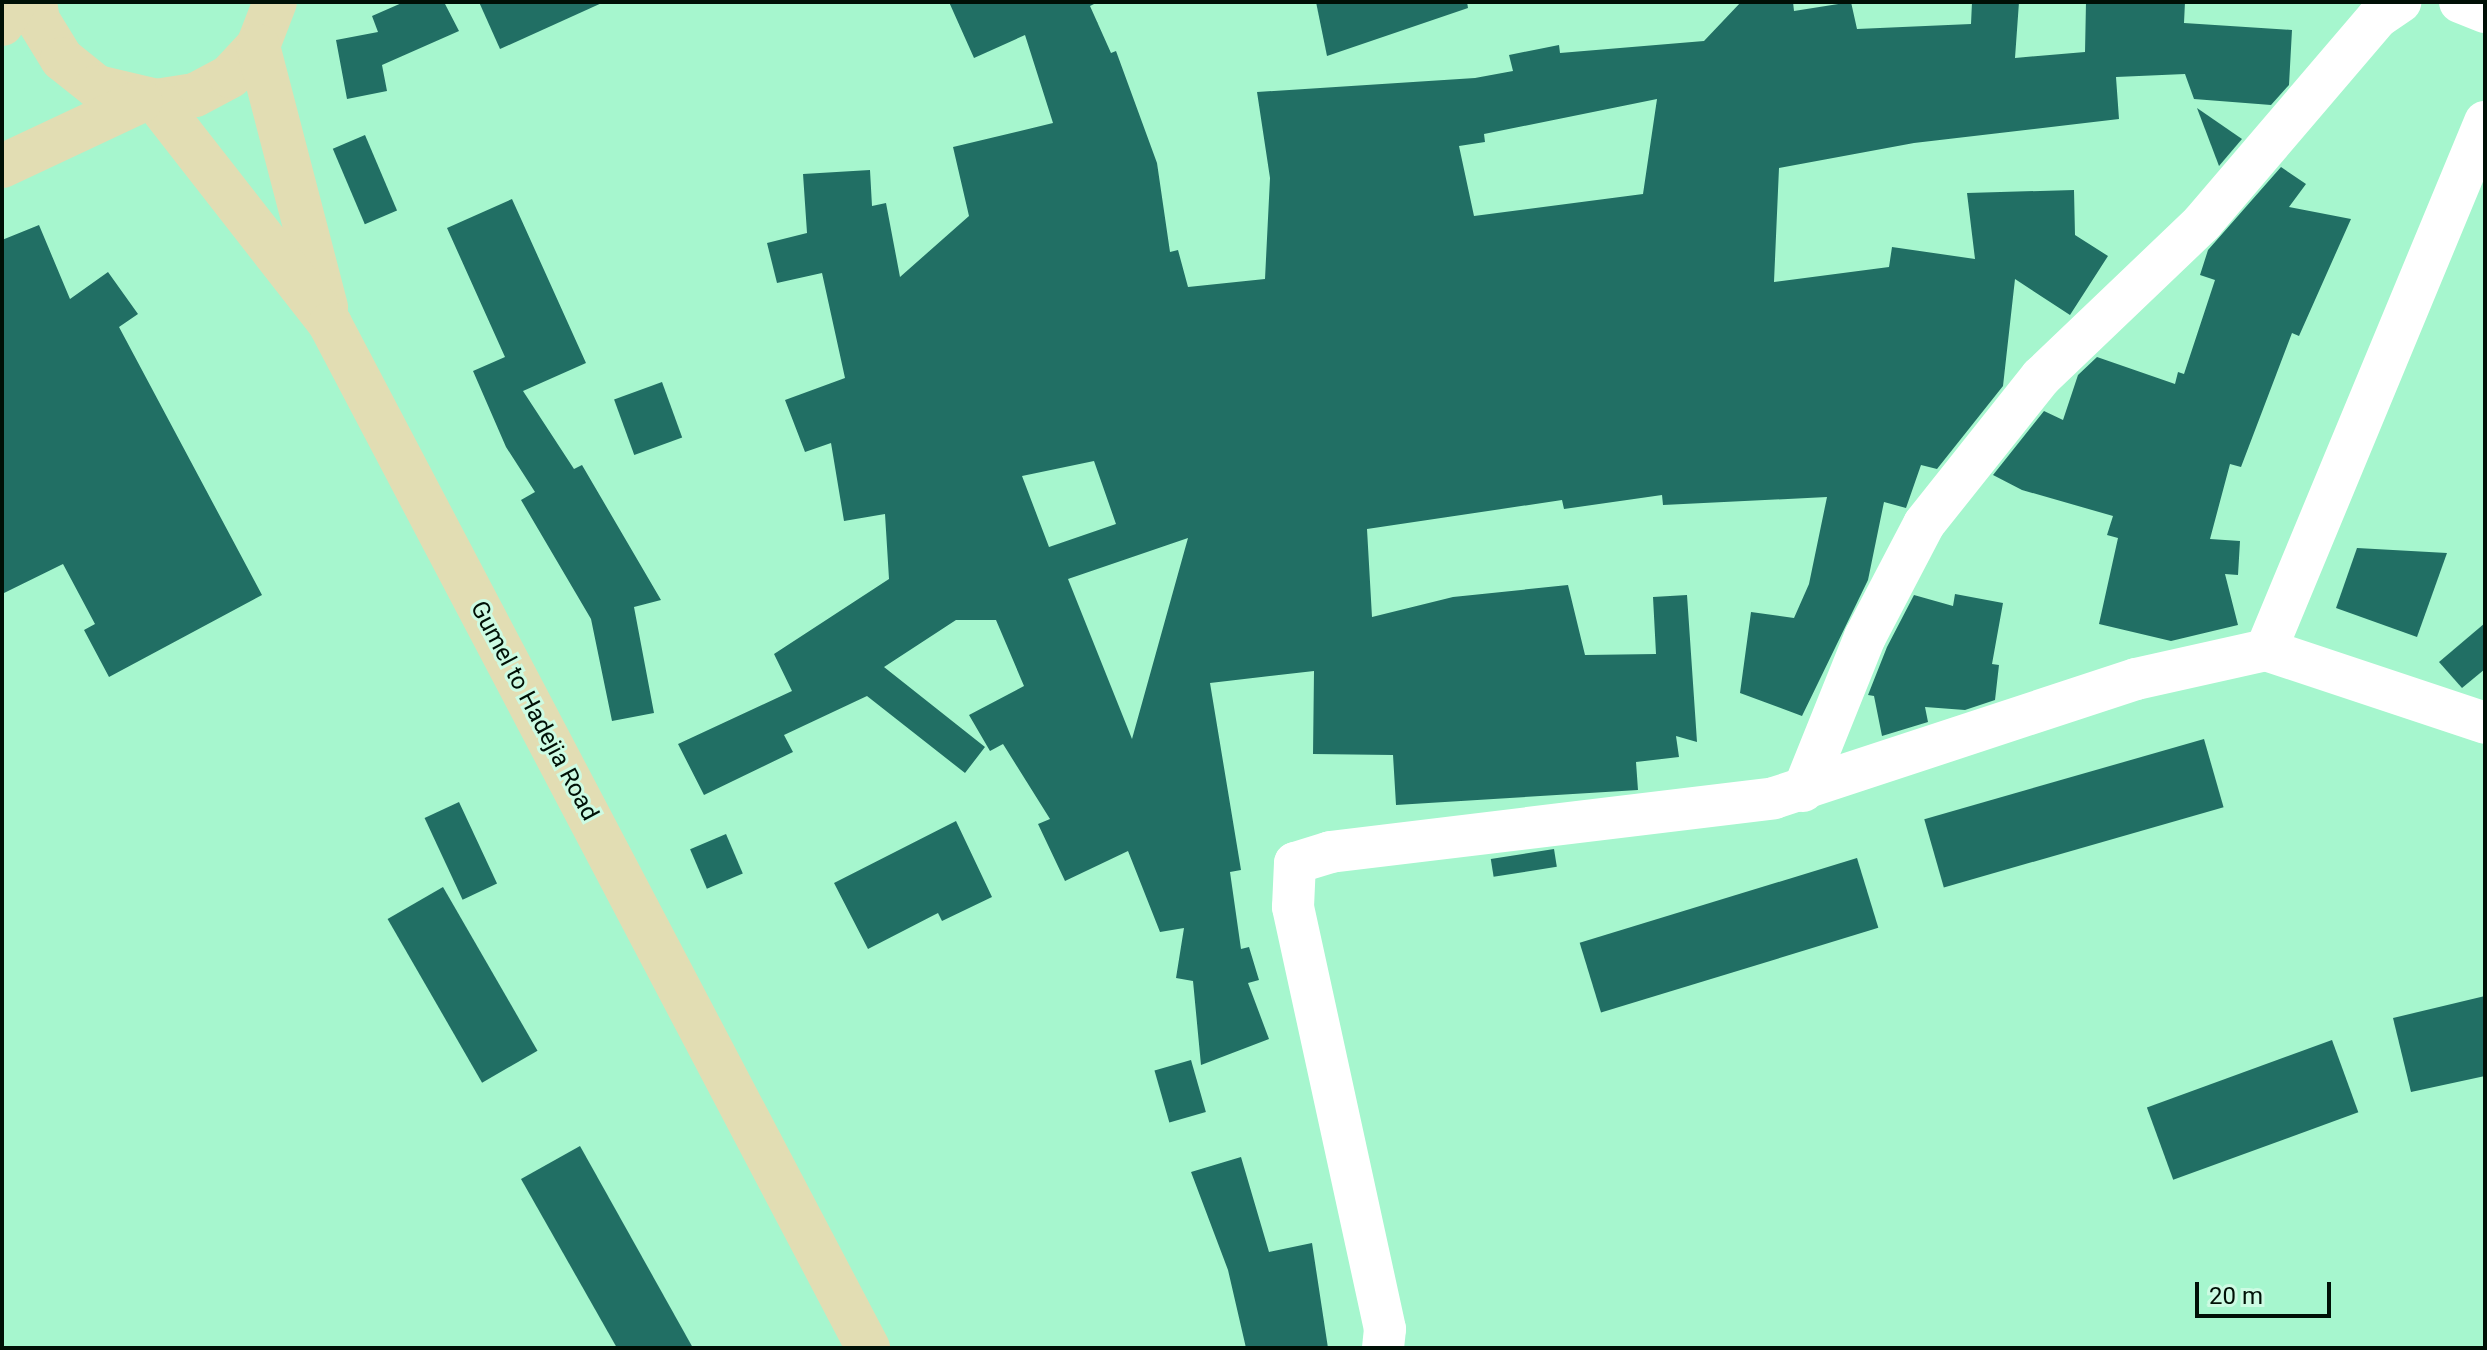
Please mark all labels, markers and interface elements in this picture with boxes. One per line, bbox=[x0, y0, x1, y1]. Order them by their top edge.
street label: Gumel to Hadejia Road bbox=[464, 596, 604, 826]
scale bar bbox=[2199, 1266, 2335, 1316]
text: 20 m bbox=[2209, 1282, 2263, 1310]

